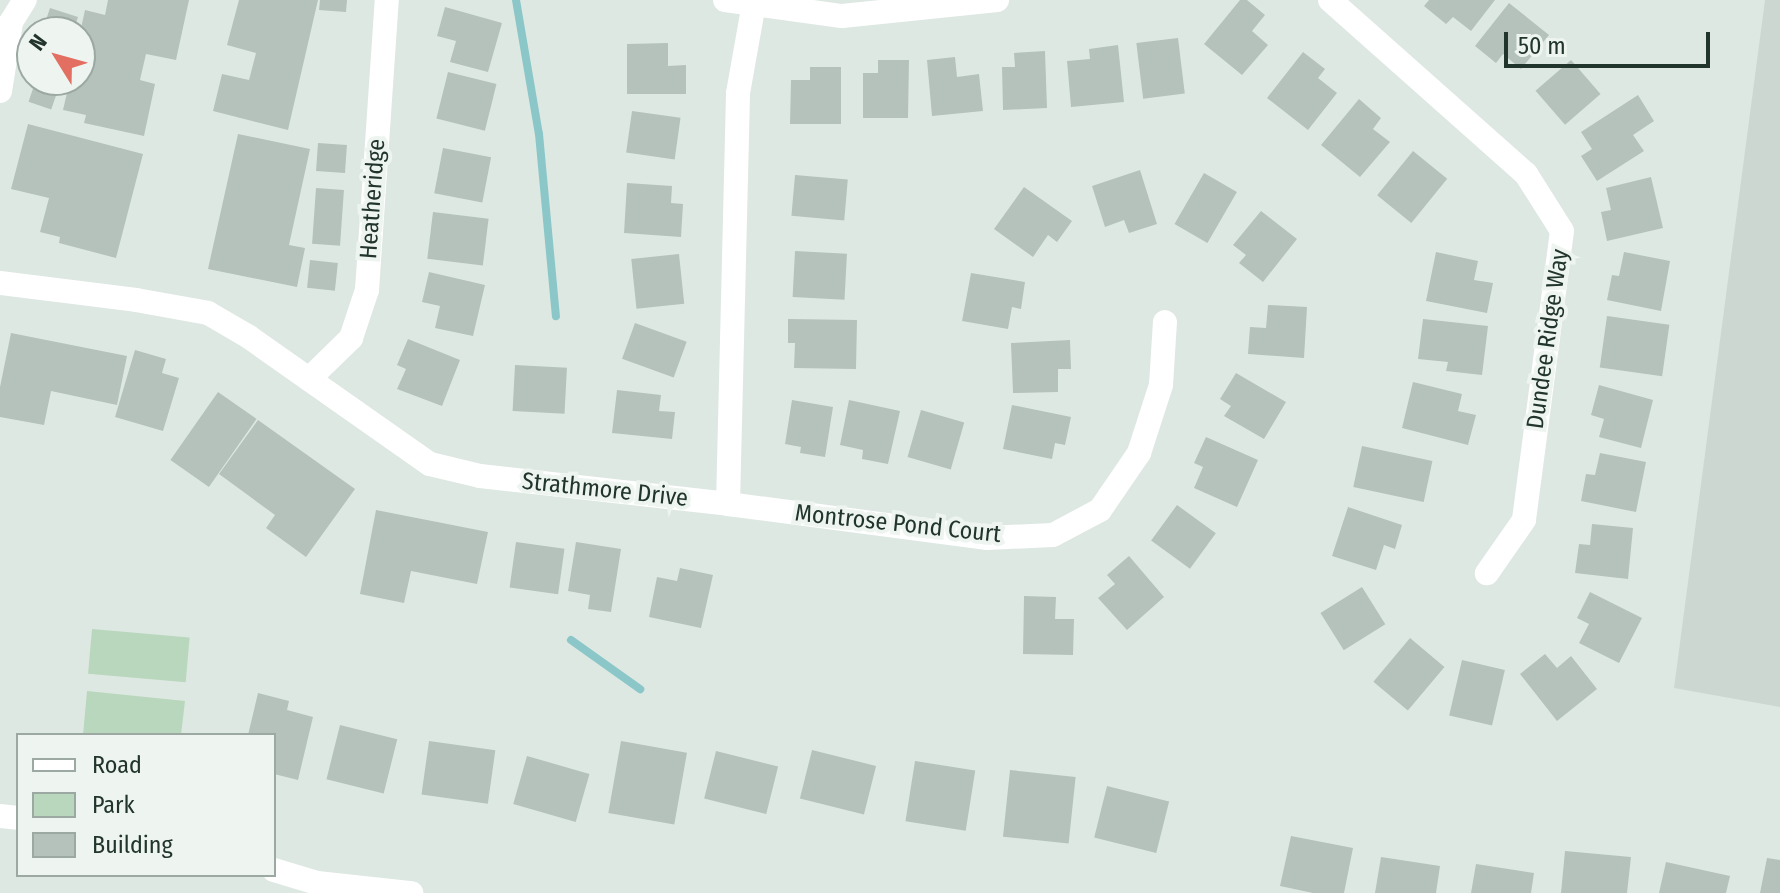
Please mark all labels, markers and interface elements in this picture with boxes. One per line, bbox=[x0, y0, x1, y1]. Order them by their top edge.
north arrow bbox=[16, 16, 96, 96]
scale bar bbox=[1508, 16, 1714, 66]
text: N bbox=[23, 29, 53, 56]
text: 50 m bbox=[1518, 32, 1566, 60]
street label: Heatheridge bbox=[354, 138, 392, 260]
street label: Dundee Ridge Way bbox=[1521, 247, 1575, 431]
street label: Strathmore Drive bbox=[521, 467, 689, 513]
street label: Montrose Pond Court bbox=[794, 499, 1002, 549]
legend bbox=[16, 733, 276, 877]
text: Road bbox=[92, 751, 142, 779]
text: Park bbox=[92, 791, 135, 819]
text: Building bbox=[92, 831, 173, 859]

